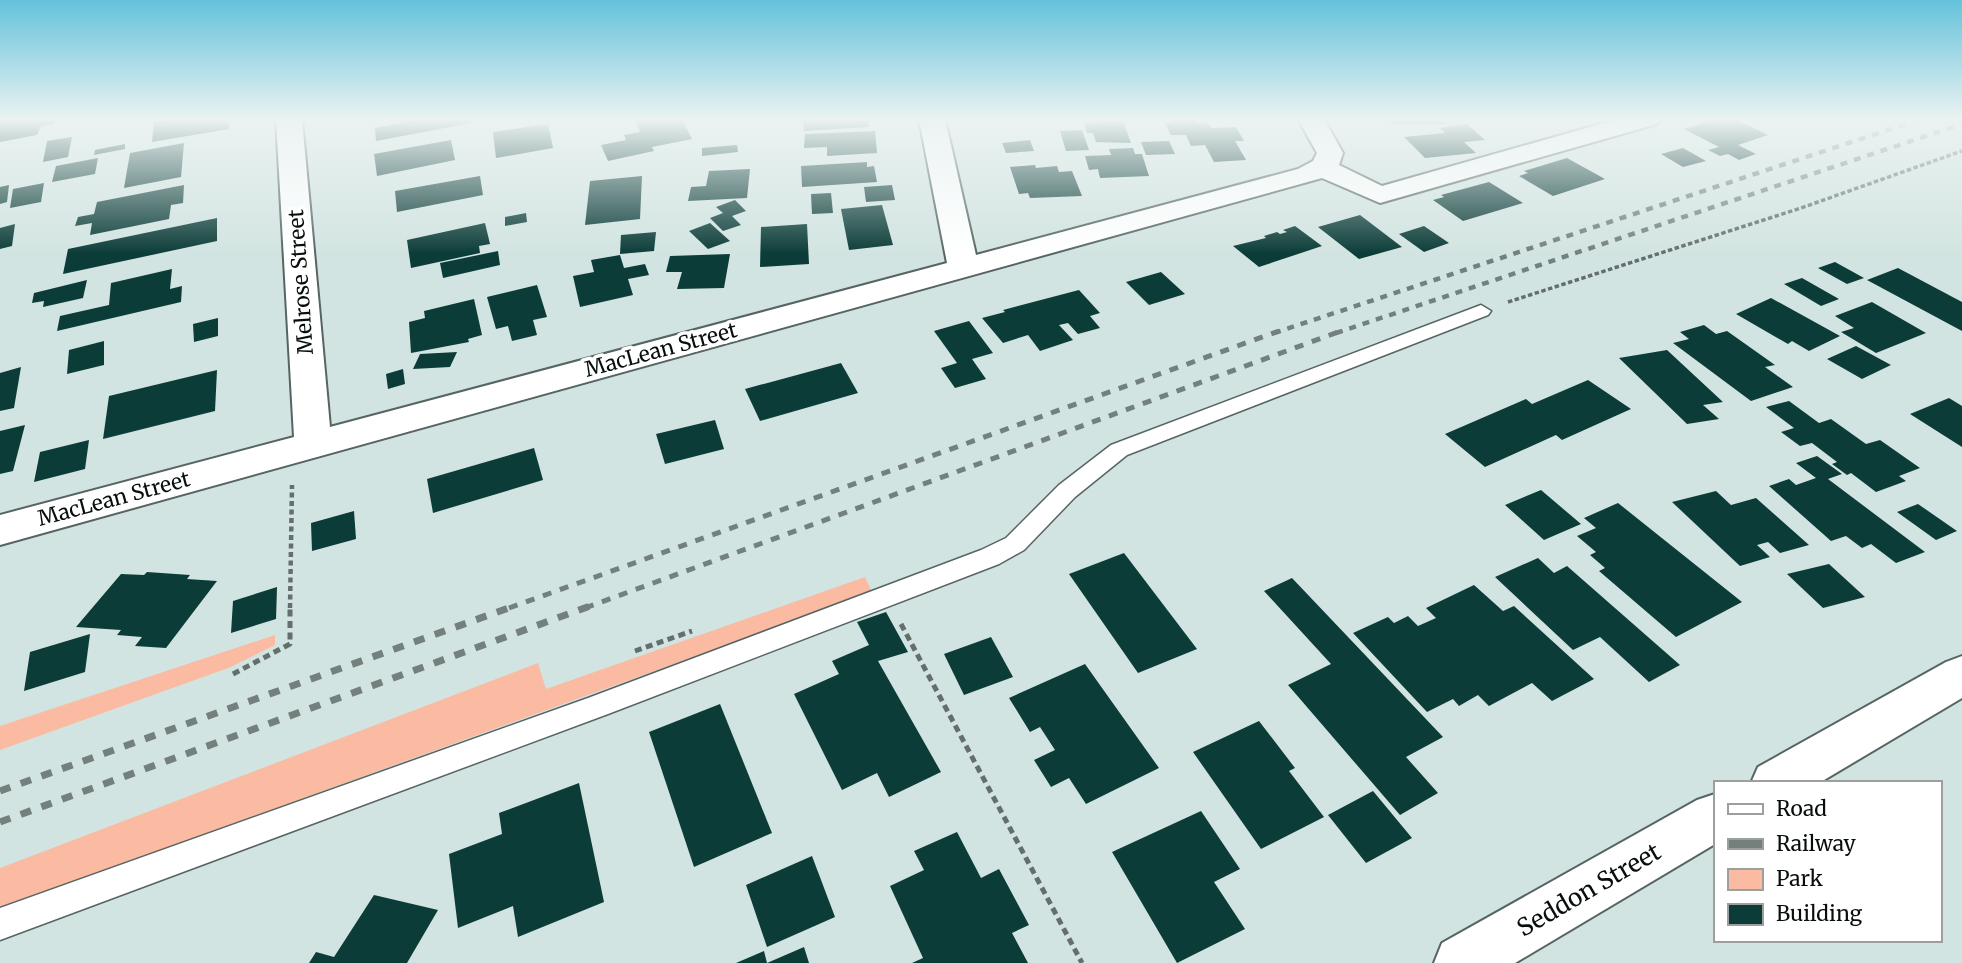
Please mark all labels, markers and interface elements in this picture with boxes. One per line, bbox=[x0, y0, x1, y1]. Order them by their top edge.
street label: Melrose Street bbox=[282, 208, 319, 356]
street label: MacLean Street bbox=[582, 316, 740, 383]
street label: MacLean Street bbox=[35, 465, 193, 532]
legend bbox=[1714, 781, 1941, 942]
text: Road bbox=[1776, 795, 1827, 822]
text: Railway bbox=[1776, 830, 1857, 857]
street label: Seddon Street bbox=[1511, 836, 1667, 943]
text: Park bbox=[1776, 865, 1823, 892]
text: Building bbox=[1776, 900, 1863, 927]

